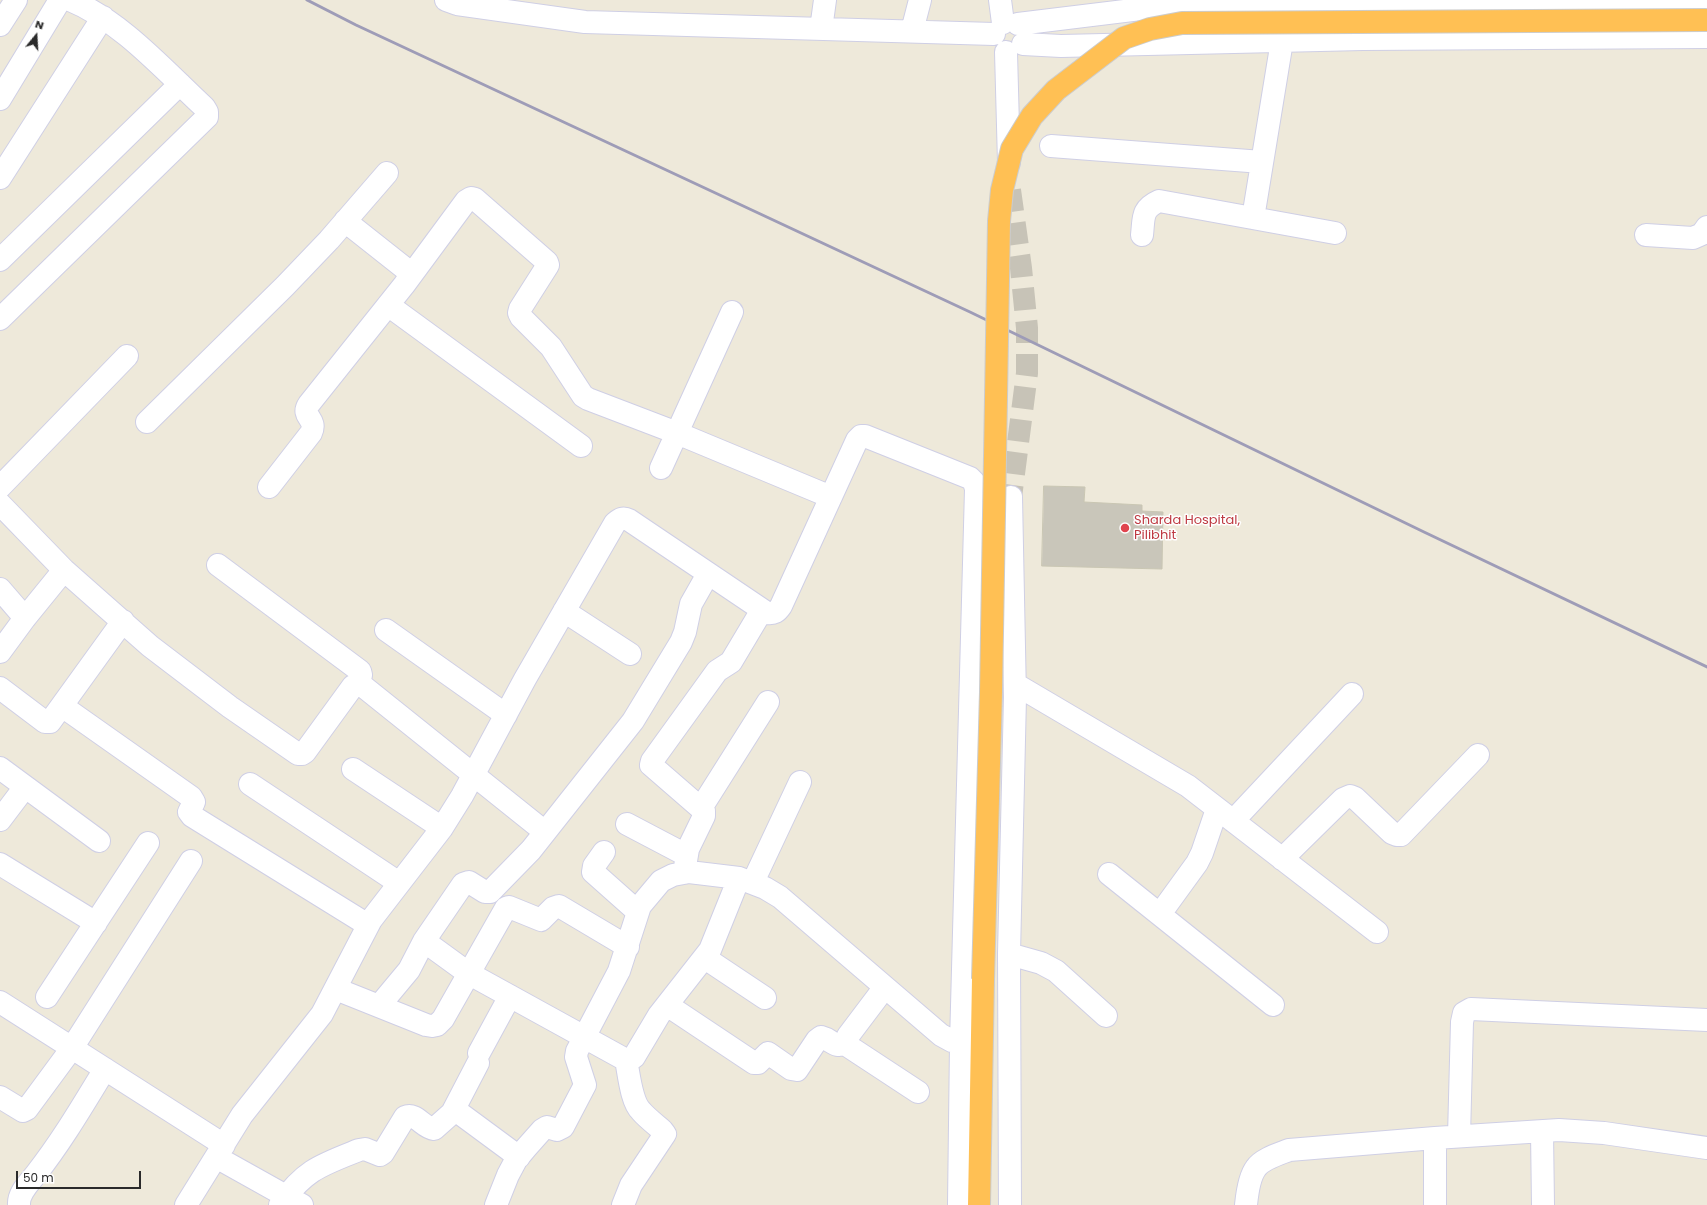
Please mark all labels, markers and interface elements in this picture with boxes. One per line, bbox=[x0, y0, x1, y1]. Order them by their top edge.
north arrow bbox=[16, 16, 56, 56]
text: N bbox=[33, 16, 46, 33]
place label: Sharda Hospital, Pilibhit bbox=[1134, 513, 1240, 544]
marker: Sharda Hospital, Pilibhit bbox=[1119, 522, 1131, 534]
scale bar bbox=[18, 1163, 143, 1189]
text: 50 m bbox=[23, 1169, 54, 1186]

